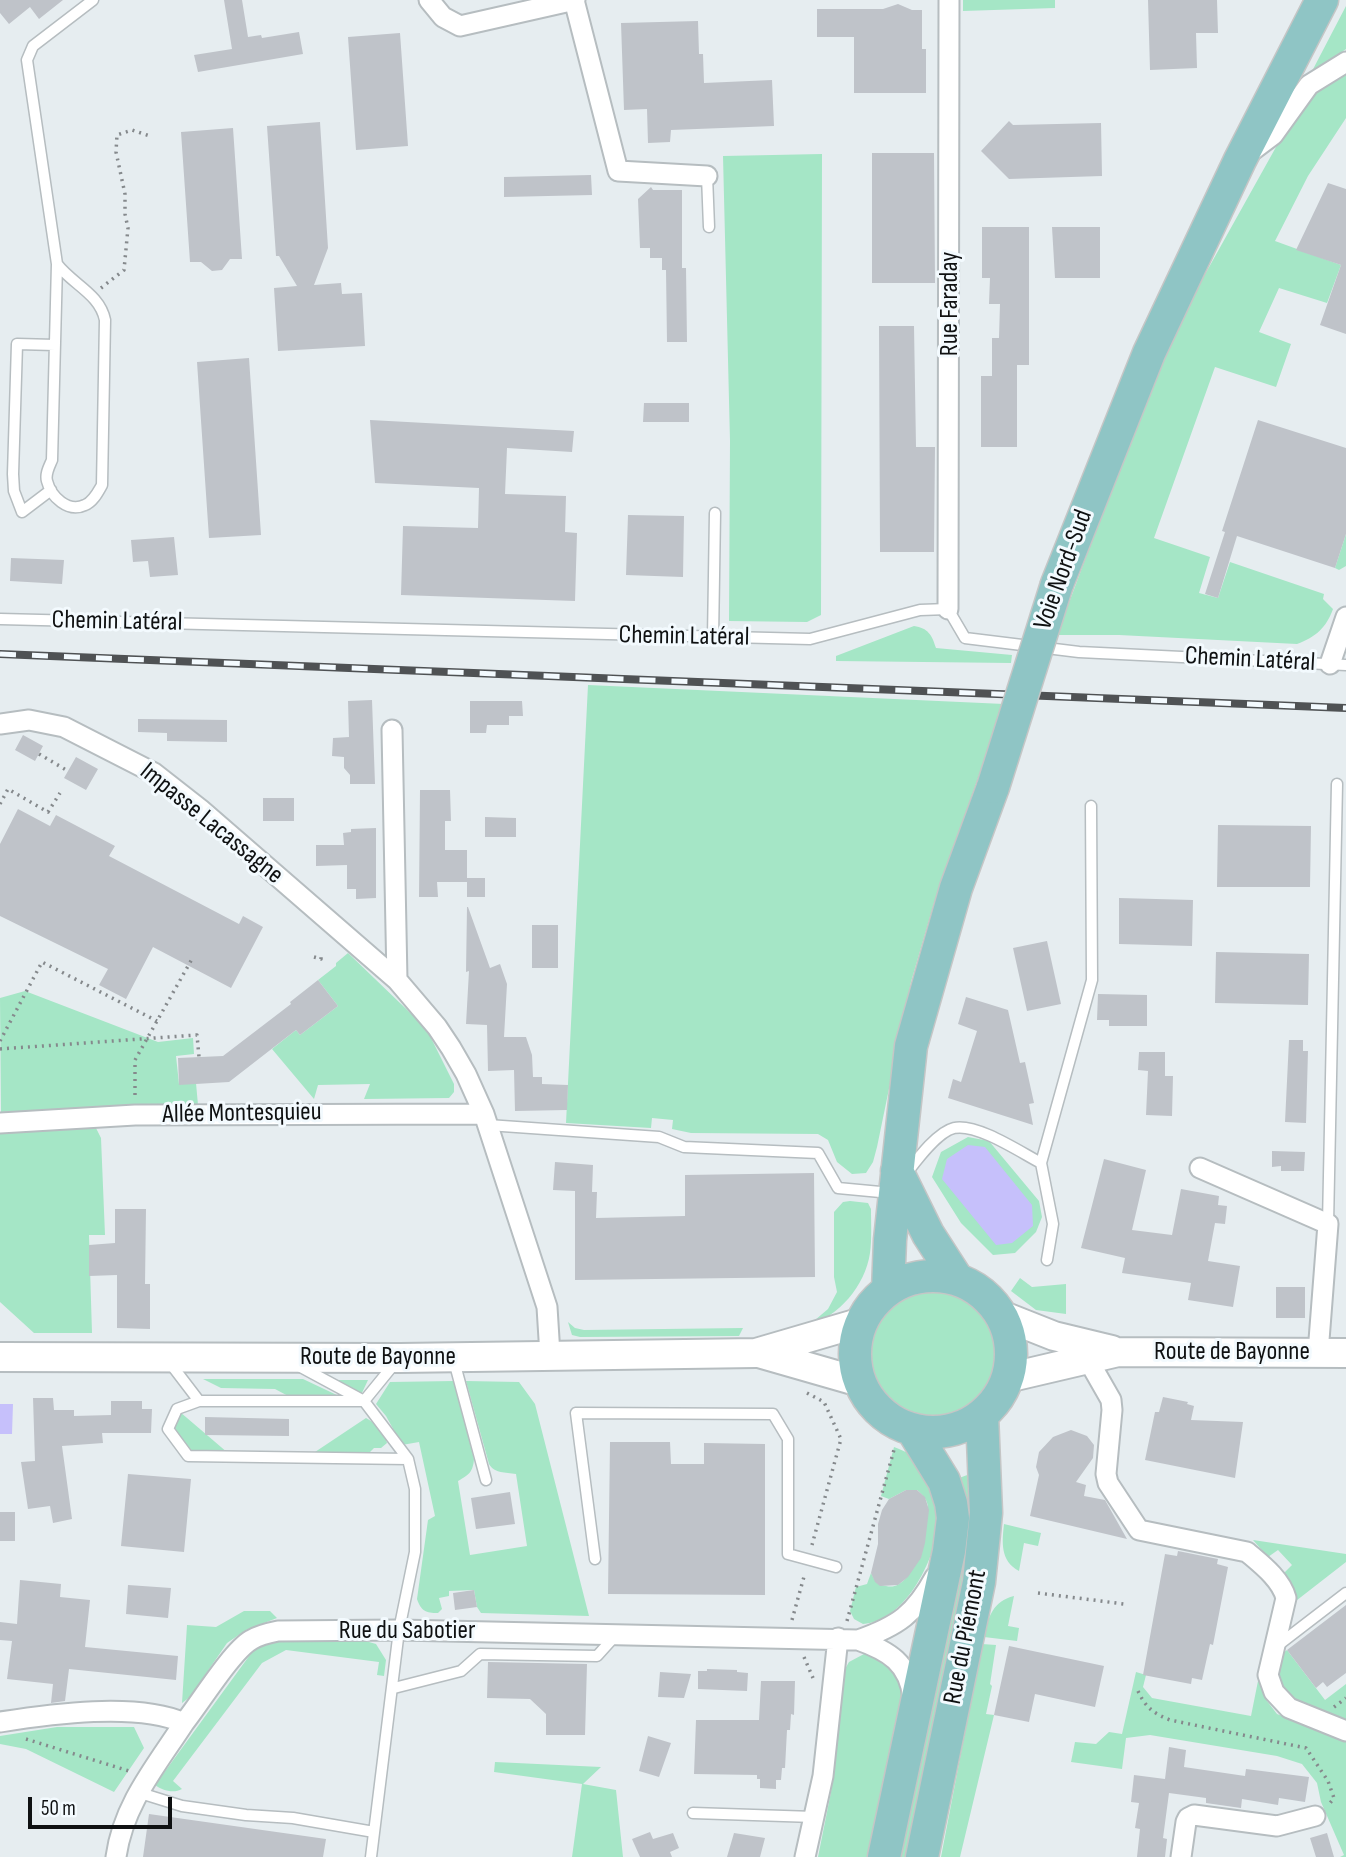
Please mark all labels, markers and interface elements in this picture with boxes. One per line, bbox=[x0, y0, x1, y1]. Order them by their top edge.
street label: Rue Faraday bbox=[934, 252, 966, 356]
street label: Voie Nord-Sud bbox=[1028, 506, 1100, 634]
street label: Chemin Latéral bbox=[51, 605, 183, 639]
street label: Chemin Latéral bbox=[618, 620, 750, 654]
street label: Chemin Latéral bbox=[1184, 641, 1316, 679]
street label: Impasse Lacassagne bbox=[133, 757, 289, 891]
street label: Allée Montesquieu bbox=[162, 1097, 322, 1131]
street label: Route de Bayonne bbox=[1154, 1336, 1310, 1368]
street label: Route de Bayonne bbox=[300, 1341, 456, 1373]
street label: Rue du Piémont bbox=[938, 1567, 994, 1707]
street label: Rue du Sabotier bbox=[339, 1615, 475, 1647]
scale bar bbox=[32, 1784, 175, 1828]
text: 50 m bbox=[41, 1796, 76, 1821]

